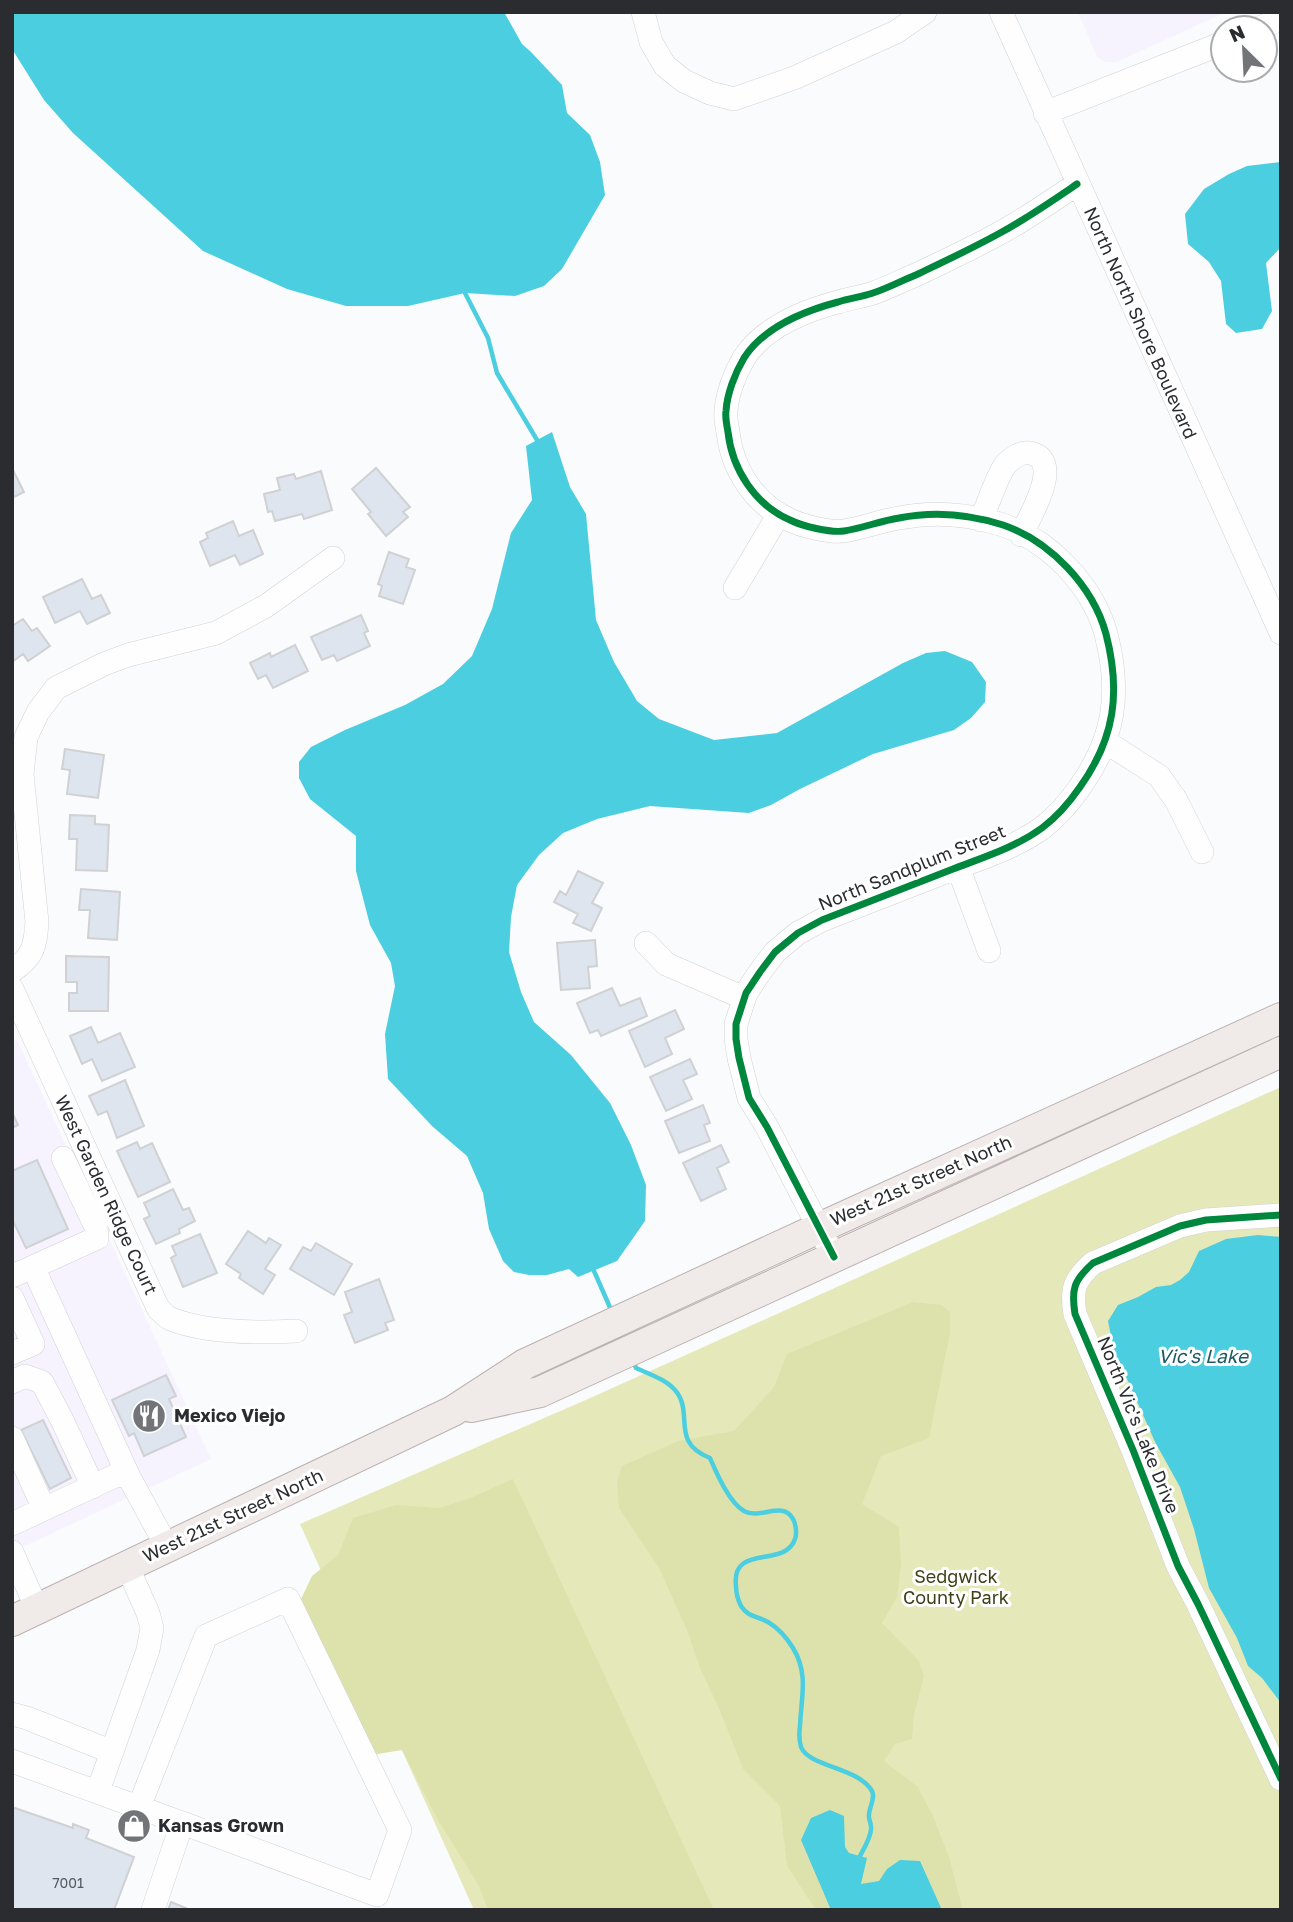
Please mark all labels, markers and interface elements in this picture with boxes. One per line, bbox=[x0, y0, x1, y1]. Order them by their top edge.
north arrow bbox=[1209, 14, 1279, 84]
text: N bbox=[1226, 20, 1248, 46]
street label: North North Shore Boulevard bbox=[1080, 203, 1202, 442]
street label: North Sandplum Street bbox=[815, 819, 1008, 915]
street label: West Garden Ridge Court bbox=[51, 1091, 163, 1298]
street label: West 21st Street North bbox=[826, 1130, 1015, 1230]
street label: North Vic's Lake Drive bbox=[1093, 1333, 1185, 1516]
water label: Vic's Lake bbox=[1158, 1344, 1250, 1367]
restaurant icon: Mexico Viejo bbox=[130, 1397, 168, 1435]
place label: Mexico Viejo bbox=[174, 1404, 286, 1426]
street label: West 21st Street North bbox=[139, 1464, 326, 1567]
park label: Sedgwick County Park bbox=[903, 1565, 1009, 1608]
shop icon: Kansas Grown bbox=[115, 1807, 153, 1845]
place label: Kansas Grown bbox=[158, 1814, 284, 1836]
house number: 7001 bbox=[52, 1874, 84, 1891]

